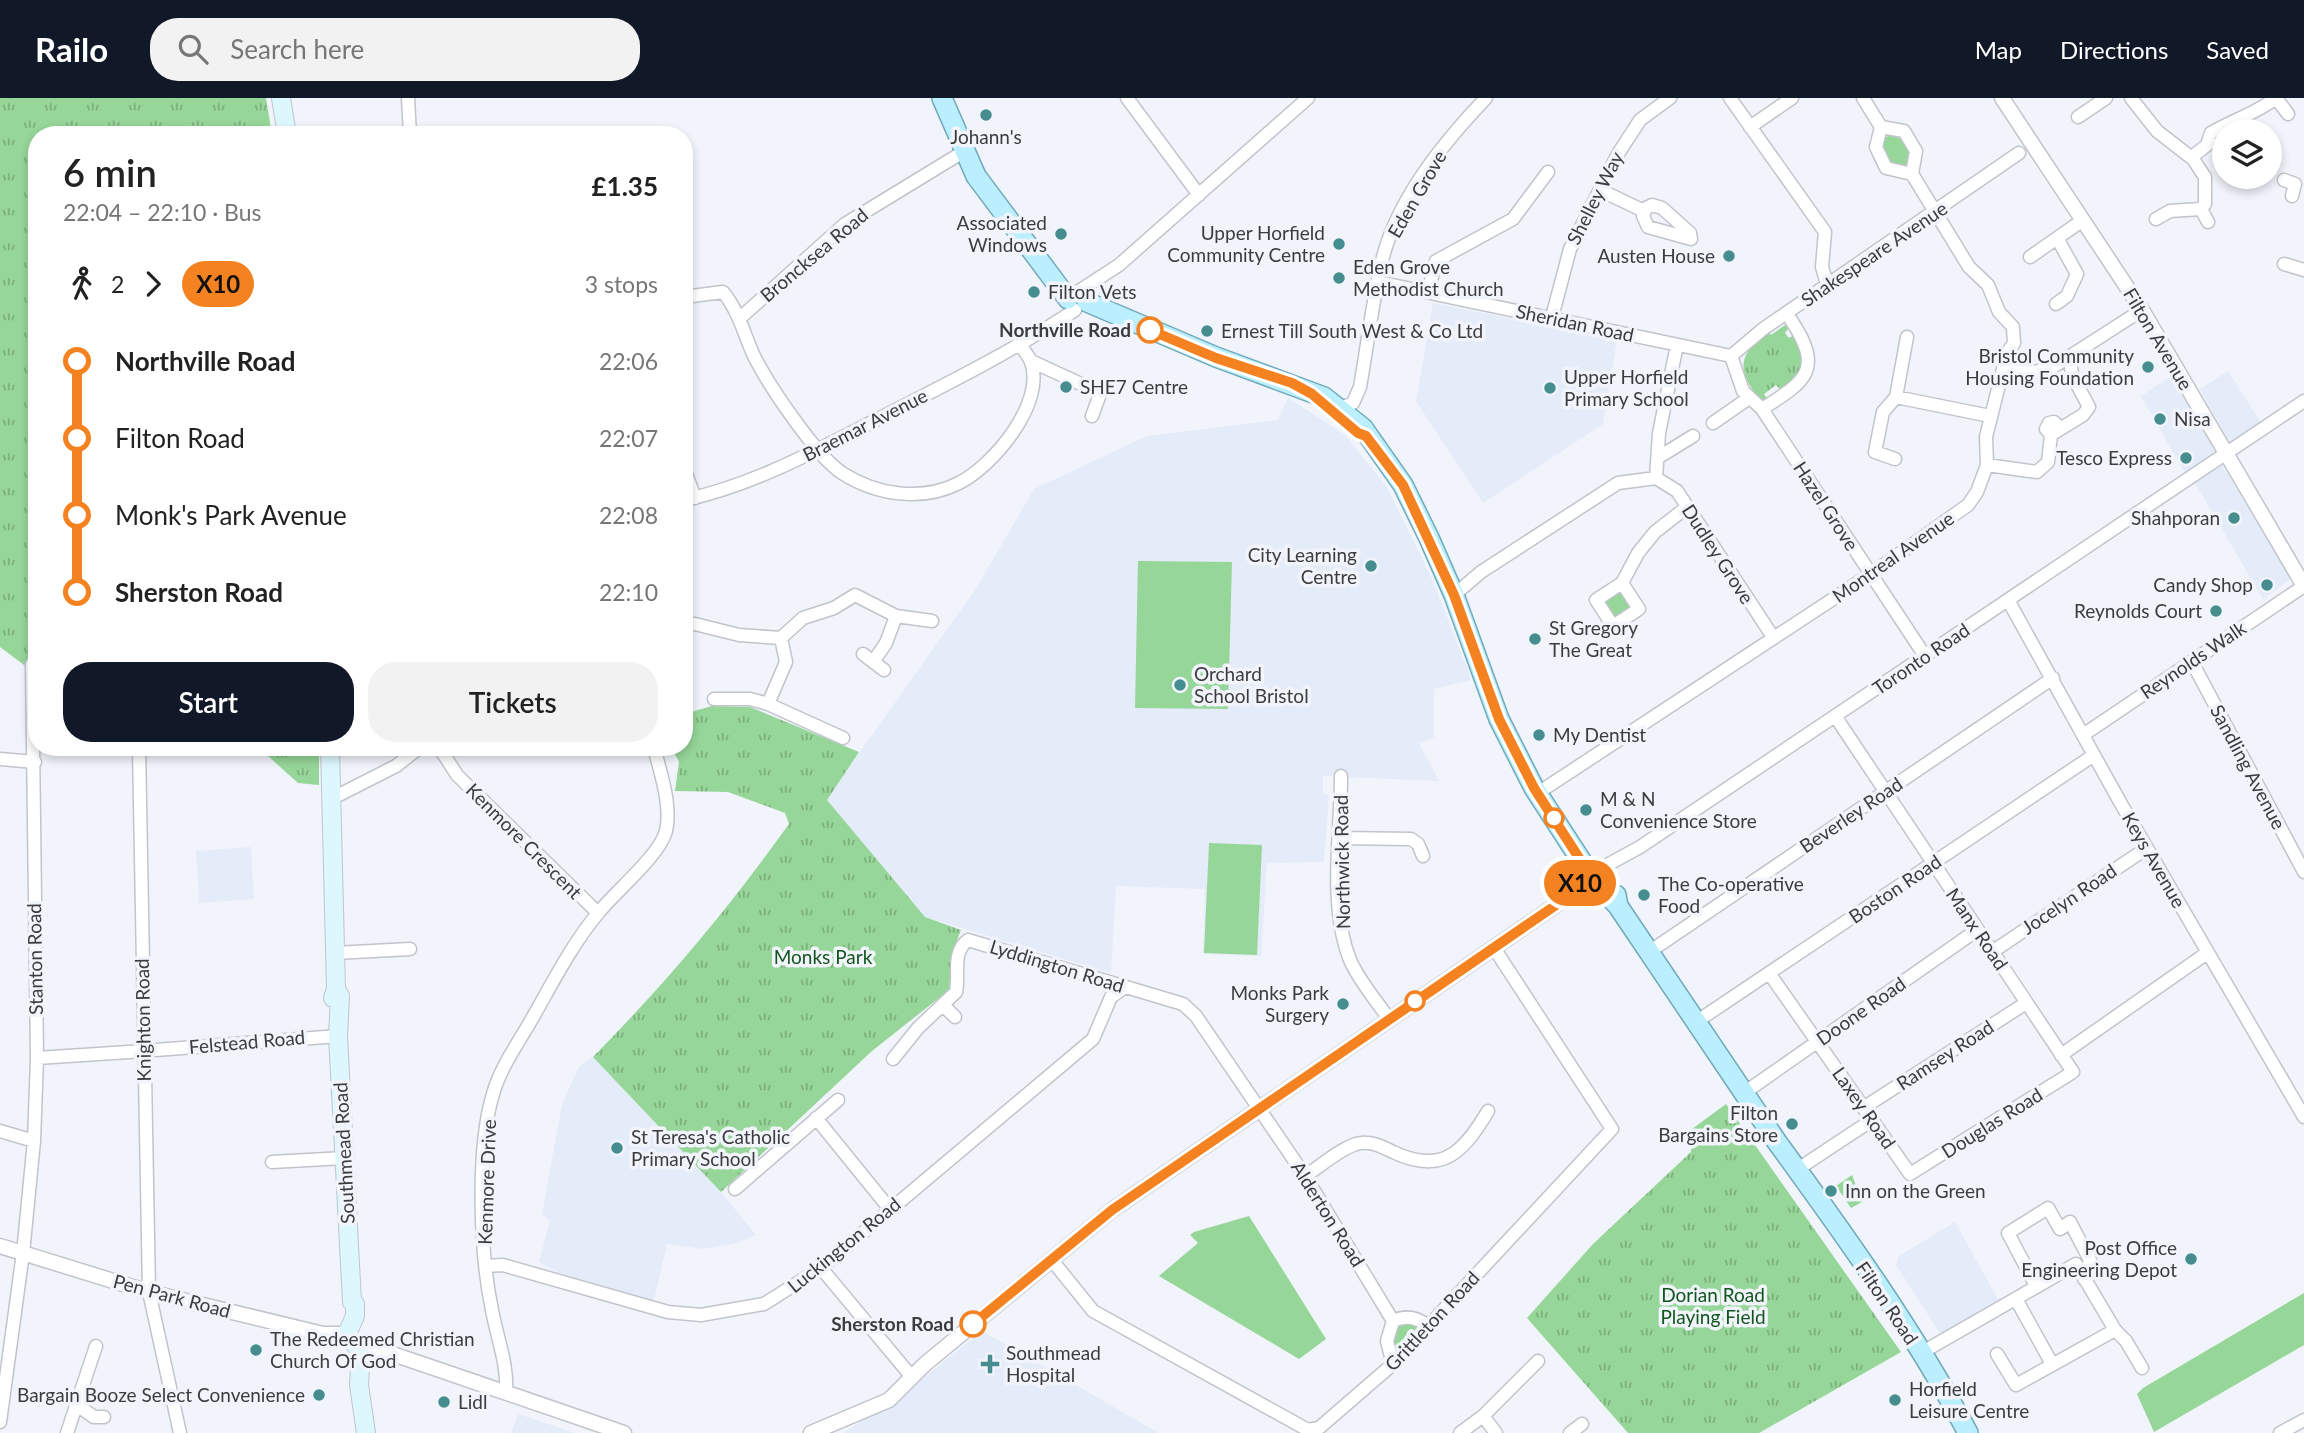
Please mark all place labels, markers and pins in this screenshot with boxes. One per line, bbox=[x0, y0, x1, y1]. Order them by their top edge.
marker: Johann's bbox=[978, 107, 994, 123]
place label: Johann's bbox=[950, 125, 1022, 148]
place label: Associated Windows bbox=[957, 211, 1047, 256]
place label: Upper Horfield Community Centre bbox=[1167, 221, 1325, 266]
marker: Associated Windows bbox=[1053, 226, 1069, 242]
marker: Upper Horfield Community Centre bbox=[1331, 236, 1347, 252]
place label: Austen House bbox=[1597, 244, 1715, 267]
marker: Austen House bbox=[1721, 248, 1737, 264]
place label: Eden Grove Methodist Church bbox=[1353, 255, 1504, 300]
marker: Eden Grove Methodist Church bbox=[1331, 270, 1347, 286]
place label: Filton Vets bbox=[1048, 280, 1137, 303]
marker: Filton Vets bbox=[1026, 284, 1042, 300]
marker: Northville Road bbox=[1137, 317, 1163, 343]
place label: Northville Road bbox=[999, 318, 1131, 341]
place label: Ernest Till South West & Co Ltd bbox=[1221, 319, 1483, 342]
marker: Ernest Till South West & Co Ltd bbox=[1199, 323, 1215, 339]
place label: Bristol Community Housing Foundation bbox=[1965, 344, 2134, 389]
marker: Bristol Community Housing Foundation bbox=[2140, 359, 2156, 375]
place label: Upper Horfield Primary School bbox=[1564, 365, 1689, 410]
place label: SHE7 Centre bbox=[1080, 375, 1188, 398]
marker: SHE7 Centre bbox=[1058, 379, 1074, 395]
marker: Upper Horfield Primary School bbox=[1542, 380, 1558, 396]
place label: Nisa bbox=[2174, 407, 2211, 430]
marker: Nisa bbox=[2152, 411, 2168, 427]
place label: Tesco Express bbox=[2056, 446, 2172, 469]
marker: Tesco Express bbox=[2178, 450, 2194, 466]
place label: Shahporan bbox=[2131, 506, 2220, 529]
marker: Shahporan bbox=[2226, 510, 2242, 526]
place label: City Learning Centre bbox=[1248, 543, 1357, 588]
marker: City Learning Centre bbox=[1363, 558, 1379, 574]
place label: Candy Shop bbox=[2153, 573, 2253, 596]
marker: Candy Shop bbox=[2259, 577, 2275, 593]
place label: Reynolds Court bbox=[2074, 599, 2202, 622]
marker: Reynolds Court bbox=[2208, 603, 2224, 619]
place label: St Gregory The Great bbox=[1549, 616, 1638, 661]
marker: St Gregory The Great bbox=[1527, 631, 1543, 647]
place label: Orchard School Bristol bbox=[1194, 662, 1309, 707]
marker: Orchard School Bristol bbox=[1172, 677, 1188, 693]
place label: My Dentist bbox=[1553, 723, 1646, 746]
marker: My Dentist bbox=[1531, 727, 1547, 743]
place label: M & N Convenience Store bbox=[1600, 787, 1757, 832]
marker: M & N Convenience Store bbox=[1578, 802, 1594, 818]
unlabelled marker bbox=[1544, 808, 1564, 828]
place label: The Co-operative Food bbox=[1658, 872, 1804, 917]
marker: The Co-operative Food bbox=[1636, 887, 1652, 903]
place label: Monks Park Surgery bbox=[1230, 981, 1329, 1026]
unlabelled marker bbox=[1405, 991, 1425, 1011]
marker: Monks Park Surgery bbox=[1335, 996, 1351, 1012]
place label: Filton Bargains Store bbox=[1658, 1101, 1778, 1146]
marker: Filton Bargains Store bbox=[1784, 1116, 1800, 1132]
place label: St Teresa's Catholic Primary School bbox=[631, 1125, 790, 1170]
marker: St Teresa's Catholic Primary School bbox=[609, 1140, 625, 1156]
place label: Inn on the Green bbox=[1845, 1179, 1986, 1202]
marker: Inn on the Green bbox=[1823, 1183, 1839, 1199]
place label: Post Office Engineering Depot bbox=[2021, 1236, 2177, 1281]
marker: Post Office Engineering Depot bbox=[2183, 1251, 2199, 1267]
marker: Sherston Road bbox=[960, 1311, 986, 1337]
place label: Sherston Road bbox=[831, 1312, 954, 1335]
place label: The Redeemed Christian Church Of God bbox=[270, 1327, 475, 1372]
place label: Southmead Hospital bbox=[1006, 1341, 1101, 1386]
marker: The Redeemed Christian Church Of God bbox=[248, 1342, 264, 1358]
marker: Southmead Hospital bbox=[980, 1354, 1000, 1374]
place label: Horfield Leisure Centre bbox=[1909, 1377, 2029, 1422]
place label: Bargain Booze Select Convenience bbox=[17, 1383, 305, 1406]
marker: Bargain Booze Select Convenience bbox=[311, 1387, 327, 1403]
place label: Lidl bbox=[458, 1390, 487, 1413]
marker: Horfield Leisure Centre bbox=[1887, 1392, 1903, 1408]
marker: Lidl bbox=[436, 1394, 452, 1410]

